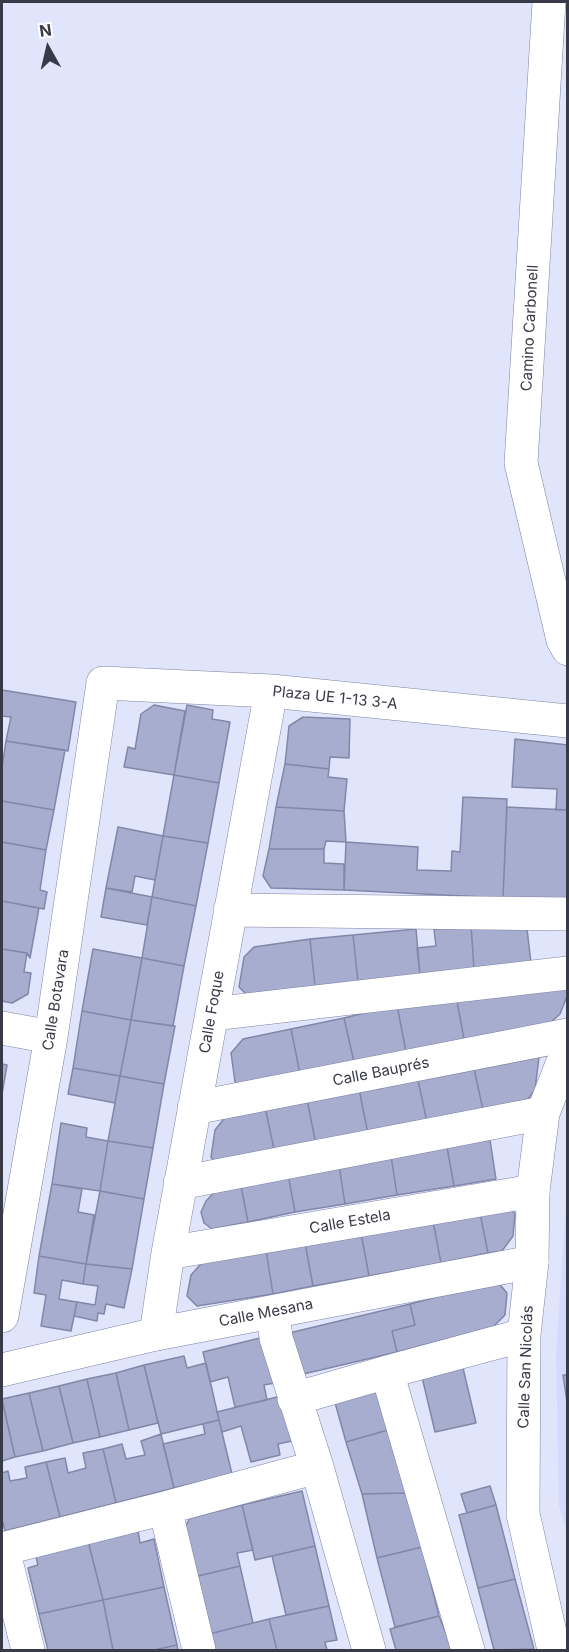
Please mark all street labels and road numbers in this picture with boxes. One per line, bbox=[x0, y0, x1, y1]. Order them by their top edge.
street label: Camino Carbonell bbox=[518, 264, 542, 392]
street label: Plaza UE 1-13 3-A bbox=[272, 682, 398, 714]
street label: Calle Botavara bbox=[39, 948, 73, 1052]
street label: Calle Foque bbox=[196, 969, 228, 1055]
street label: Calle Bauprés bbox=[331, 1054, 431, 1090]
street label: Calle Estela bbox=[308, 1206, 392, 1238]
street label: Calle Mesana bbox=[217, 1295, 315, 1331]
street label: Calle San Nicolás bbox=[515, 1305, 537, 1429]

